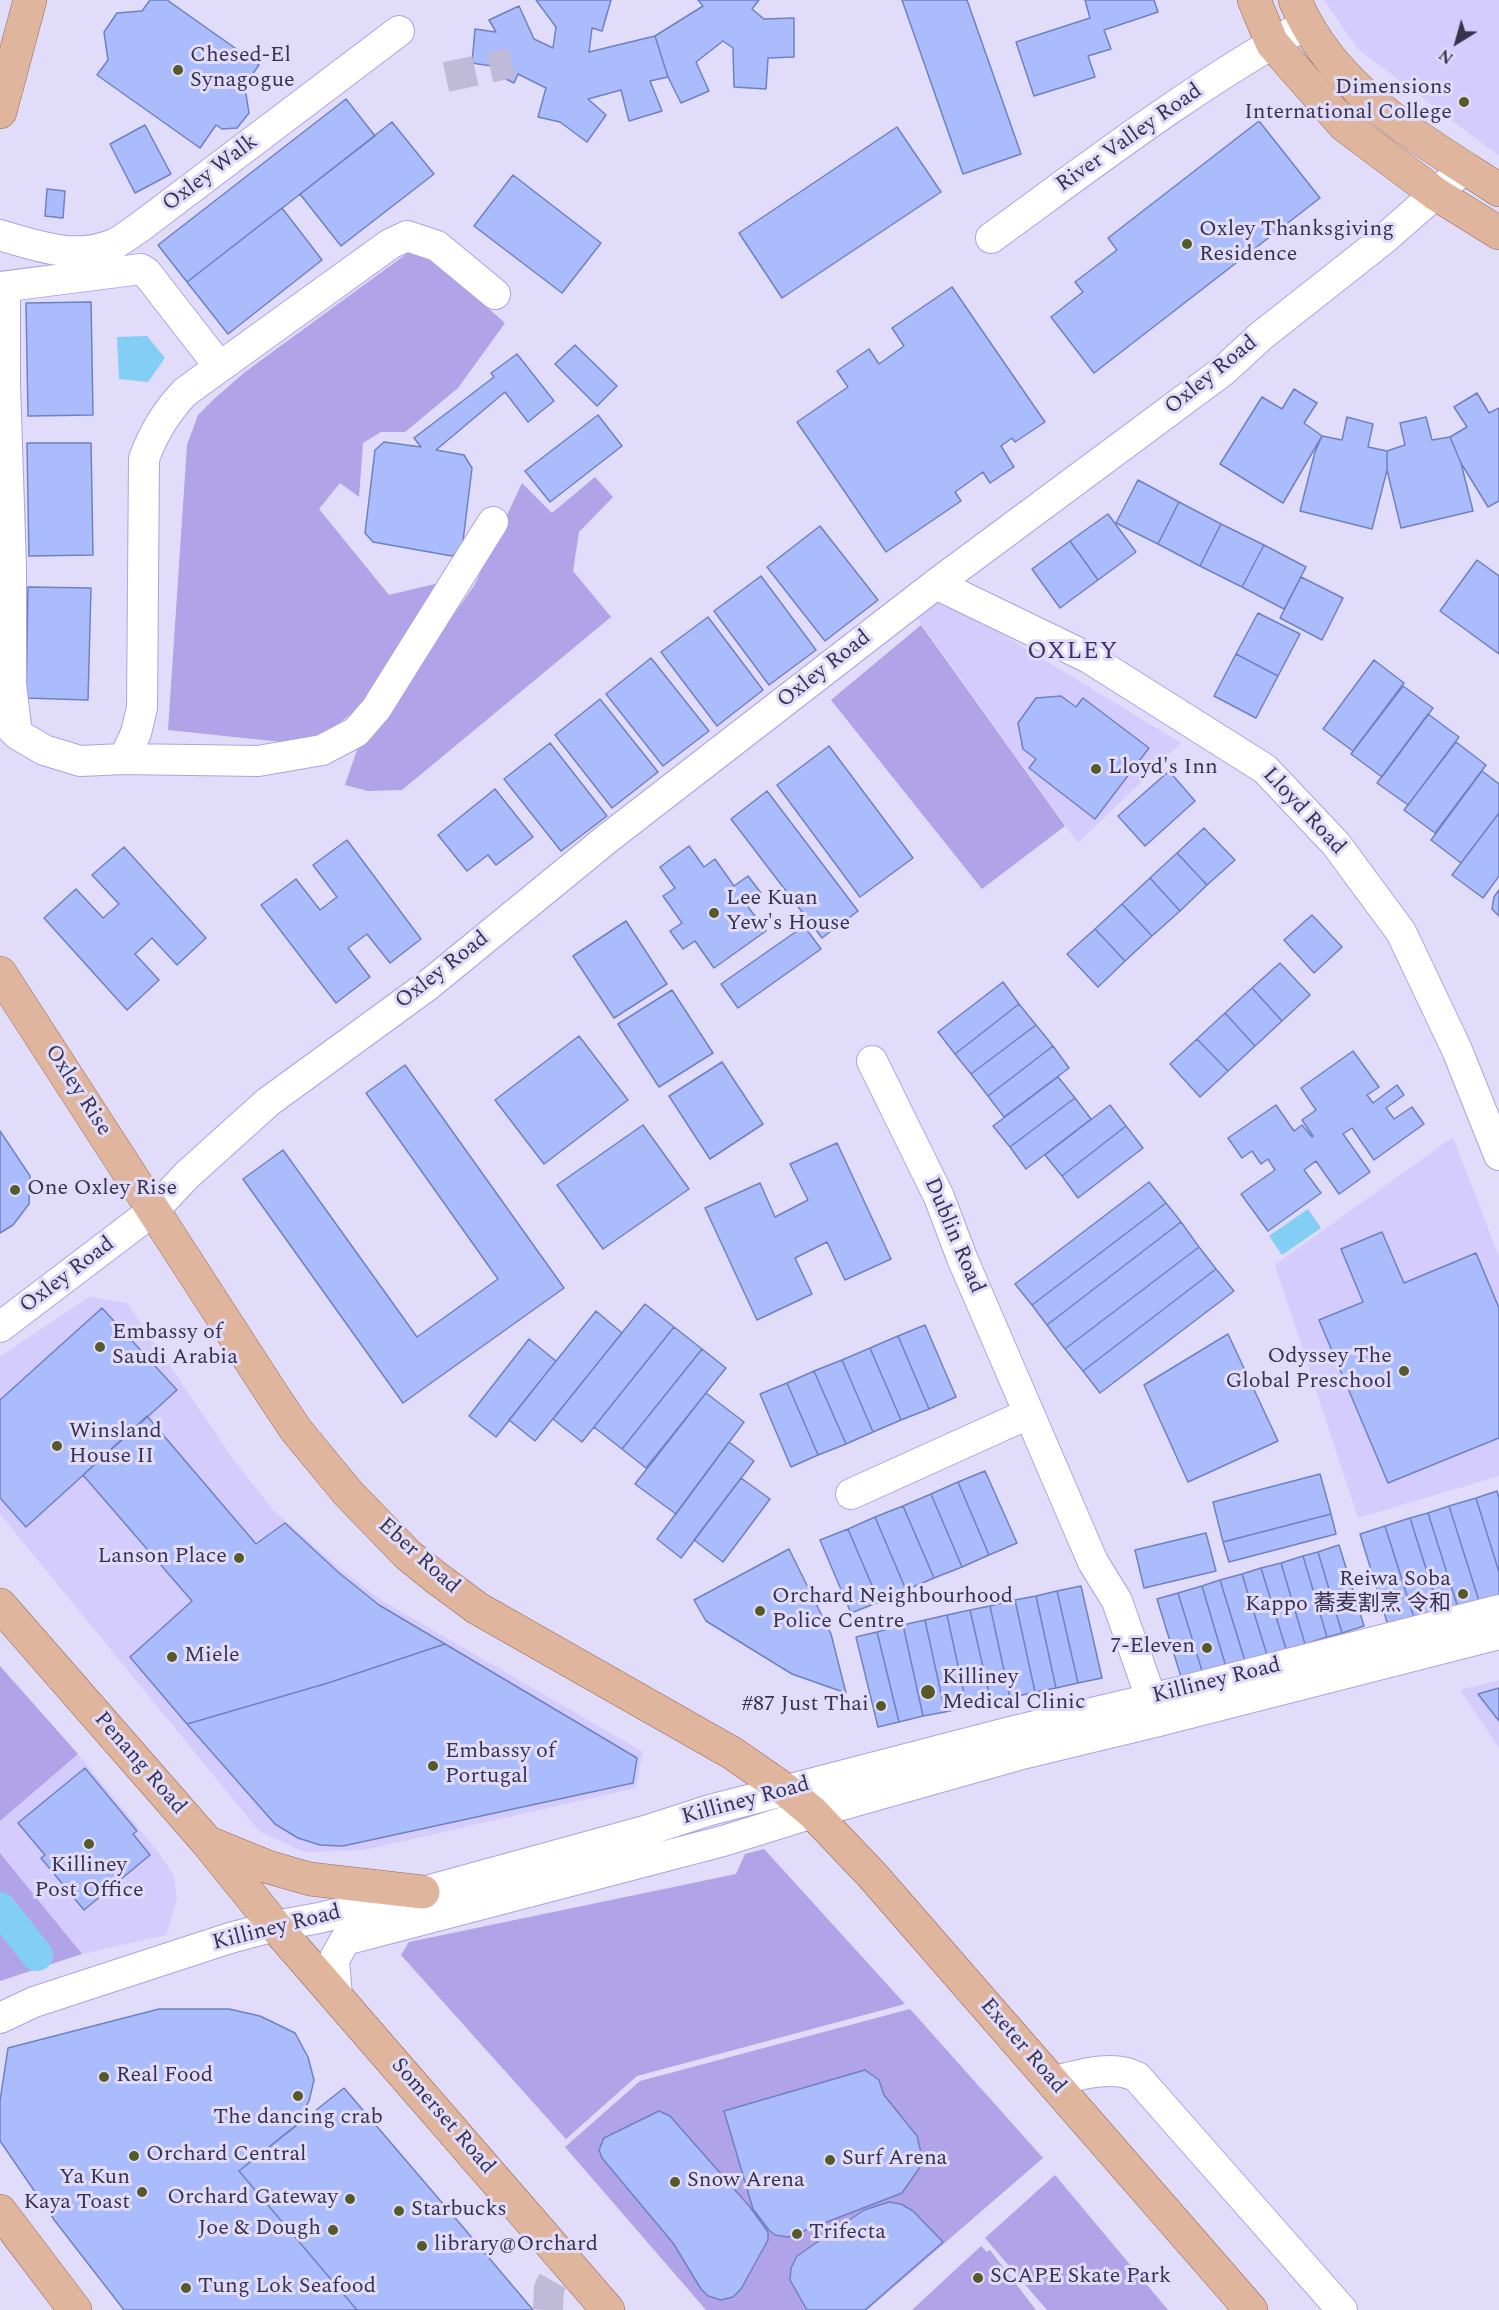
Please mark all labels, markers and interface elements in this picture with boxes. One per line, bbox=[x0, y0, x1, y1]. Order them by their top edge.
north arrow bbox=[1427, 12, 1487, 72]
text: N bbox=[1434, 43, 1459, 70]
place label: Chesed-El Synagogue bbox=[190, 44, 295, 96]
marker: Chesed-El Synagogue bbox=[171, 63, 185, 77]
place label: Dimensions International College bbox=[1244, 76, 1452, 128]
street label: River Valley Road bbox=[1052, 79, 1208, 199]
marker: Dimensions International College bbox=[1457, 95, 1471, 109]
street label: Oxley Walk bbox=[158, 130, 264, 218]
place label: Oxley Thanksgiving Residence bbox=[1199, 218, 1394, 270]
marker: Oxley Thanksgiving Residence bbox=[1180, 237, 1194, 251]
street label: Oxley Road bbox=[1160, 331, 1264, 421]
street label: Oxley Road bbox=[773, 625, 877, 715]
district label: OXLEY bbox=[1027, 639, 1119, 667]
place label: Lloyd's Inn bbox=[1108, 756, 1218, 782]
marker: Lloyd's Inn bbox=[1089, 762, 1103, 776]
street label: Lloyd Road bbox=[1256, 763, 1350, 861]
place label: Lee Kuan Yew's House bbox=[726, 887, 850, 938]
marker: Lee Kuan Yew's House bbox=[707, 906, 721, 920]
street label: Oxley Road bbox=[391, 926, 495, 1016]
street label: Oxley Rise bbox=[38, 1040, 116, 1142]
street label: Dublin Road bbox=[917, 1174, 989, 1298]
place label: One Oxley Rise bbox=[27, 1177, 177, 1203]
marker: One Oxley Rise bbox=[8, 1183, 22, 1197]
street label: Oxley Road bbox=[16, 1232, 120, 1320]
place label: Embassy of Saudi Arabia bbox=[112, 1321, 238, 1372]
marker: Embassy of Saudi Arabia bbox=[93, 1340, 107, 1354]
place label: Odyssey The Global Preschool bbox=[1225, 1345, 1392, 1396]
marker: Odyssey The Global Preschool bbox=[1397, 1364, 1411, 1378]
place label: Winsland House II bbox=[69, 1420, 162, 1472]
marker: Winsland House II bbox=[50, 1439, 64, 1453]
street label: Eber Road bbox=[372, 1513, 464, 1601]
place label: Lanson Place bbox=[97, 1545, 227, 1571]
marker: Lanson Place bbox=[232, 1551, 246, 1565]
place label: Reiwa Soba Kappo 蕎麦割烹 令和 bbox=[1245, 1568, 1451, 1620]
place label: Orchard Neighbourhood Police Centre bbox=[772, 1585, 1013, 1636]
marker: Reiwa Soba Kappo 蕎麦割烹 令和 bbox=[1456, 1587, 1470, 1601]
marker: Orchard Neighbourhood Police Centre bbox=[753, 1604, 767, 1618]
place label: 7-Eleven bbox=[1110, 1635, 1195, 1661]
marker: 7-Eleven bbox=[1200, 1641, 1214, 1655]
place label: Miele bbox=[184, 1644, 240, 1670]
marker: Miele bbox=[165, 1650, 179, 1664]
street label: Killiney Road bbox=[1150, 1653, 1284, 1711]
place label: Killiney Medical Clinic bbox=[942, 1666, 1086, 1718]
marker: Killiney Medical Clinic bbox=[919, 1683, 937, 1701]
place label: #87 Just Thai bbox=[742, 1693, 869, 1719]
marker: #87 Just Thai bbox=[874, 1699, 888, 1713]
street label: Penang Road bbox=[87, 1707, 191, 1821]
place label: Embassy of Portugal bbox=[445, 1740, 555, 1792]
marker: Embassy of Portugal bbox=[426, 1759, 440, 1773]
street label: Killiney Road bbox=[679, 1772, 813, 1832]
marker: Killiney Post Office bbox=[82, 1837, 96, 1851]
place label: Killiney Post Office bbox=[34, 1854, 144, 1906]
street label: Killiney Road bbox=[210, 1900, 344, 1958]
street label: Exeter Road bbox=[973, 1994, 1071, 2100]
street label: Somerset Road bbox=[384, 2053, 500, 2181]
place label: Real Food bbox=[116, 2064, 213, 2090]
marker: Real Food bbox=[97, 2070, 111, 2084]
marker: The dancing crab bbox=[291, 2089, 305, 2103]
place label: The dancing crab bbox=[213, 2106, 383, 2132]
place label: Orchard Central bbox=[146, 2143, 307, 2169]
place label: Surf Arena bbox=[842, 2147, 947, 2173]
marker: Orchard Central bbox=[127, 2149, 141, 2163]
marker: Surf Arena bbox=[823, 2153, 837, 2167]
place label: Ya Kun Kaya Toast bbox=[24, 2166, 130, 2218]
place label: Snow Arena bbox=[687, 2169, 805, 2195]
marker: Snow Arena bbox=[668, 2175, 682, 2189]
marker: Ya Kun Kaya Toast bbox=[135, 2185, 149, 2199]
place label: Orchard Gateway bbox=[167, 2186, 338, 2212]
marker: Orchard Gateway bbox=[343, 2192, 357, 2206]
place label: Starbucks bbox=[411, 2198, 507, 2224]
marker: Starbucks bbox=[392, 2204, 406, 2218]
place label: Joe & Dough bbox=[198, 2217, 321, 2243]
place label: Trifecta bbox=[809, 2221, 886, 2247]
marker: Joe & Dough bbox=[326, 2223, 340, 2237]
marker: Trifecta bbox=[790, 2227, 804, 2241]
place label: library@Orchard bbox=[434, 2233, 598, 2259]
marker: library@Orchard bbox=[415, 2239, 429, 2253]
place label: SCAPE Skate Park bbox=[990, 2265, 1171, 2291]
marker: SCAPE Skate Park bbox=[971, 2271, 985, 2285]
place label: Tung Lok Seafood bbox=[198, 2275, 376, 2301]
marker: Tung Lok Seafood bbox=[179, 2281, 193, 2295]

